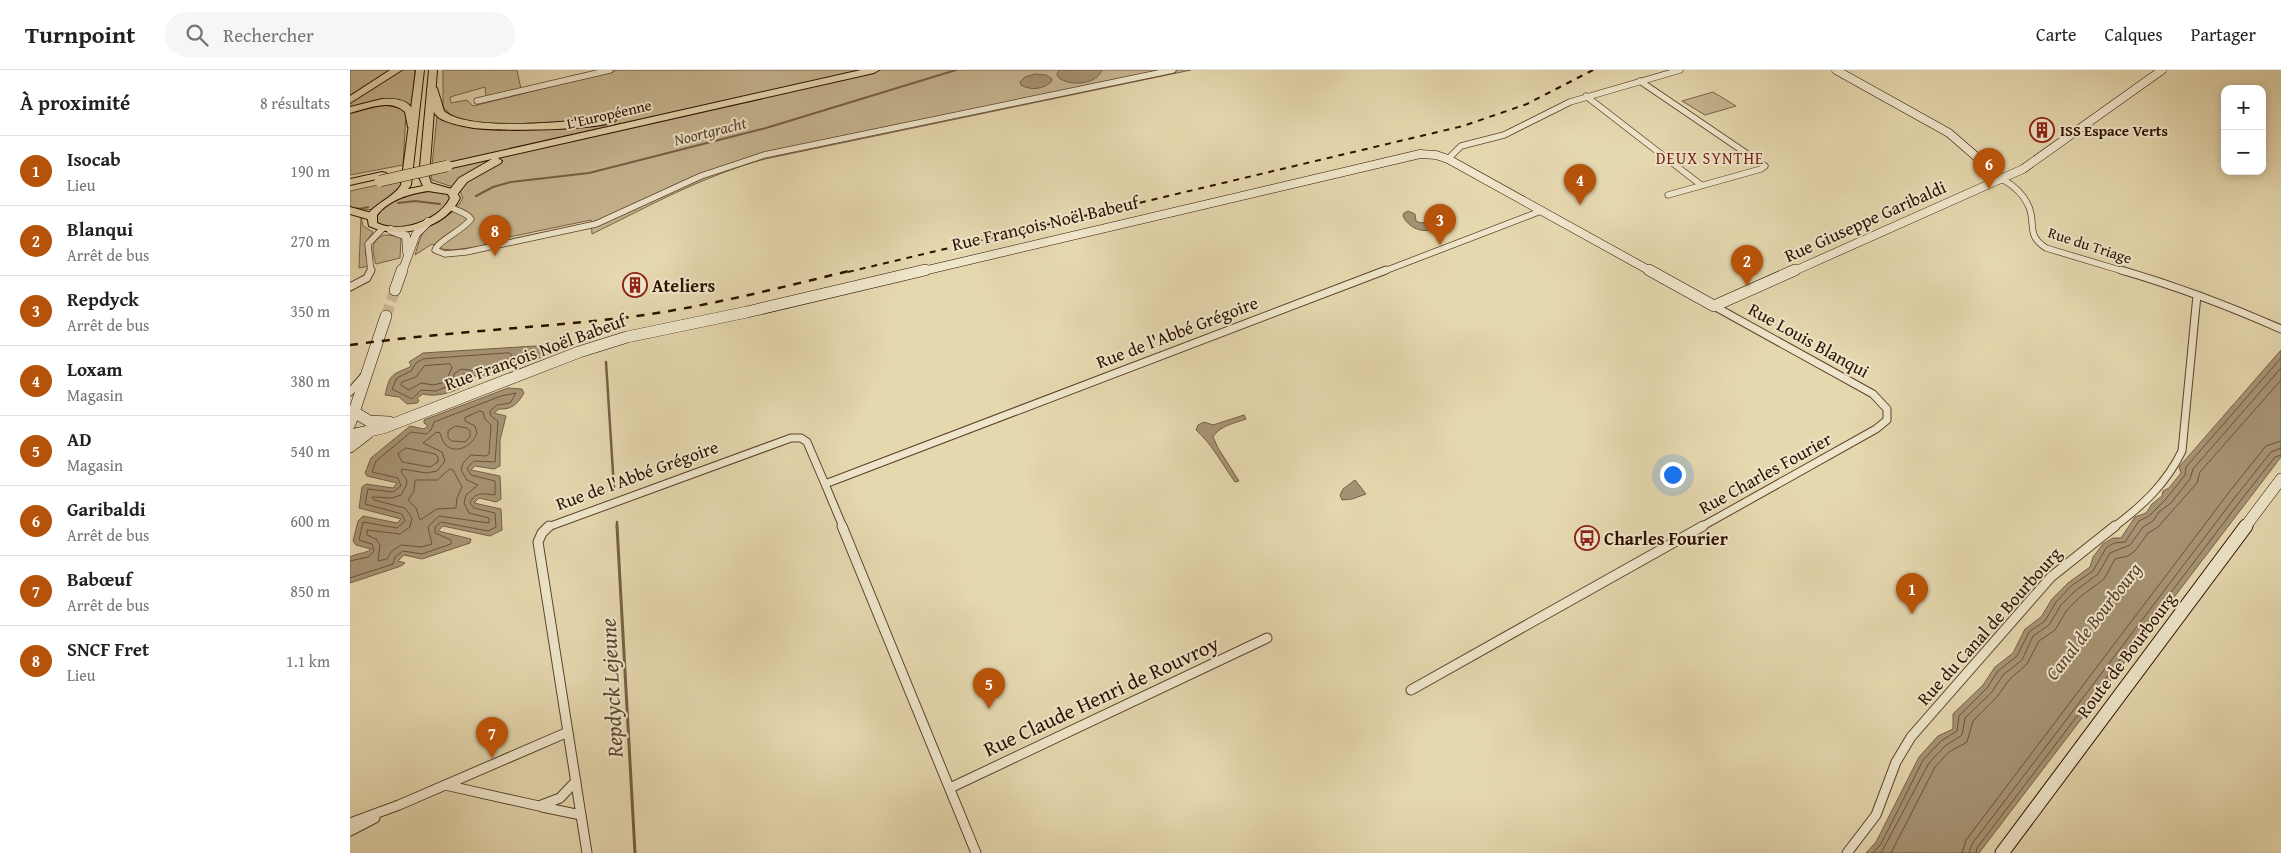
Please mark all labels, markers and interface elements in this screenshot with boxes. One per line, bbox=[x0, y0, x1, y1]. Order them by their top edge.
search box bbox=[165, 12, 515, 57]
text: Turnpoint bbox=[25, 17, 135, 52]
icon: search bbox=[183, 21, 211, 49]
text: Rechercher bbox=[223, 21, 314, 49]
text: Carte bbox=[2036, 21, 2077, 48]
text: Calques bbox=[2105, 21, 2163, 48]
text: Partager bbox=[2191, 21, 2256, 48]
map controls bbox=[2221, 85, 2266, 175]
button: + bbox=[2221, 85, 2266, 130]
text: À proximité bbox=[20, 87, 130, 118]
text: 8 résultats bbox=[260, 91, 330, 115]
street label: L'Européenne bbox=[564, 94, 654, 134]
water label: Noortgracht bbox=[670, 110, 750, 152]
building icon: ISS Espace Verts bbox=[2029, 117, 2055, 143]
place label: ISS Espace Verts bbox=[2060, 120, 2168, 141]
button: − bbox=[2221, 130, 2266, 175]
text: Isocab bbox=[67, 145, 121, 173]
district label: DEUX SYNTHE bbox=[1656, 146, 1764, 170]
pin: 6 bbox=[1973, 148, 2005, 189]
text: 1 bbox=[32, 159, 40, 183]
text: 190 m bbox=[290, 159, 330, 183]
pin: 4 bbox=[1564, 164, 1596, 205]
text: Lieu bbox=[67, 173, 95, 197]
street label: Rue Giuseppe Garibaldi bbox=[1780, 173, 1950, 269]
street label: Rue François Noël Babeuf bbox=[949, 188, 1143, 258]
pin: 3 bbox=[1424, 204, 1456, 245]
text: Blanqui bbox=[67, 215, 133, 243]
pin: 8 bbox=[479, 215, 511, 256]
street label: Rue du Triage bbox=[2045, 222, 2135, 268]
text: 2 bbox=[32, 229, 40, 253]
text: 270 m bbox=[290, 229, 330, 253]
text: Arrêt de bus bbox=[67, 243, 149, 267]
pin: 2 bbox=[1731, 245, 1763, 286]
building icon: Ateliers bbox=[622, 272, 648, 298]
place label: Ateliers bbox=[652, 272, 715, 299]
text: Repdyck bbox=[67, 285, 139, 313]
street label: Rue de l'Abbé Grégoire bbox=[1092, 289, 1262, 375]
street label: Rue Louis Blanqui bbox=[1744, 296, 1874, 384]
text: 3 bbox=[32, 299, 40, 323]
text: 350 m bbox=[290, 299, 330, 323]
street label: Rue François Noël Babeuf bbox=[441, 306, 631, 397]
text: Arrêt de bus bbox=[67, 313, 149, 337]
text: Loxam bbox=[67, 355, 123, 383]
text: 4 bbox=[32, 369, 40, 393]
text: 380 m bbox=[290, 369, 330, 393]
text: Magasin bbox=[67, 383, 123, 407]
text: AD bbox=[67, 425, 92, 453]
street label: Rue Charles Fourier bbox=[1694, 425, 1837, 521]
street label: Rue de l'Abbé Grégoire bbox=[552, 433, 722, 517]
text: 5 bbox=[32, 439, 40, 463]
text: 540 m bbox=[290, 439, 330, 463]
text: Magasin bbox=[67, 453, 123, 477]
your location bbox=[1660, 462, 1686, 488]
text: Garibaldi bbox=[67, 495, 146, 523]
text: 6 bbox=[32, 509, 40, 533]
text: 600 m bbox=[290, 509, 330, 533]
text: Arrêt de bus bbox=[67, 523, 149, 547]
bus stop icon: Charles Fourier bbox=[1574, 525, 1600, 551]
place label: Charles Fourier bbox=[1604, 525, 1729, 552]
street label: Rue du Canal de Bourbourg bbox=[1910, 541, 2068, 711]
water label: Canal de Bourbourg bbox=[2038, 556, 2148, 686]
text: Babœuf bbox=[67, 565, 132, 593]
pin: 1 bbox=[1896, 573, 1928, 614]
text: 7 bbox=[32, 579, 40, 603]
text: 850 m bbox=[290, 579, 330, 603]
street label: Route de Bourbourg bbox=[2070, 586, 2182, 724]
text: Arrêt de bus bbox=[67, 593, 149, 617]
water label: Repdyck Lejeune bbox=[591, 617, 631, 760]
street label: Rue Claude Henri de Rouvroy bbox=[978, 627, 1224, 764]
text: SNCF Fret bbox=[67, 635, 149, 663]
text: 8 bbox=[32, 649, 40, 673]
text: 1.1 km bbox=[286, 649, 330, 673]
text: Lieu bbox=[67, 663, 95, 687]
pin: 5 bbox=[973, 668, 1005, 709]
pin: 7 bbox=[476, 717, 508, 758]

